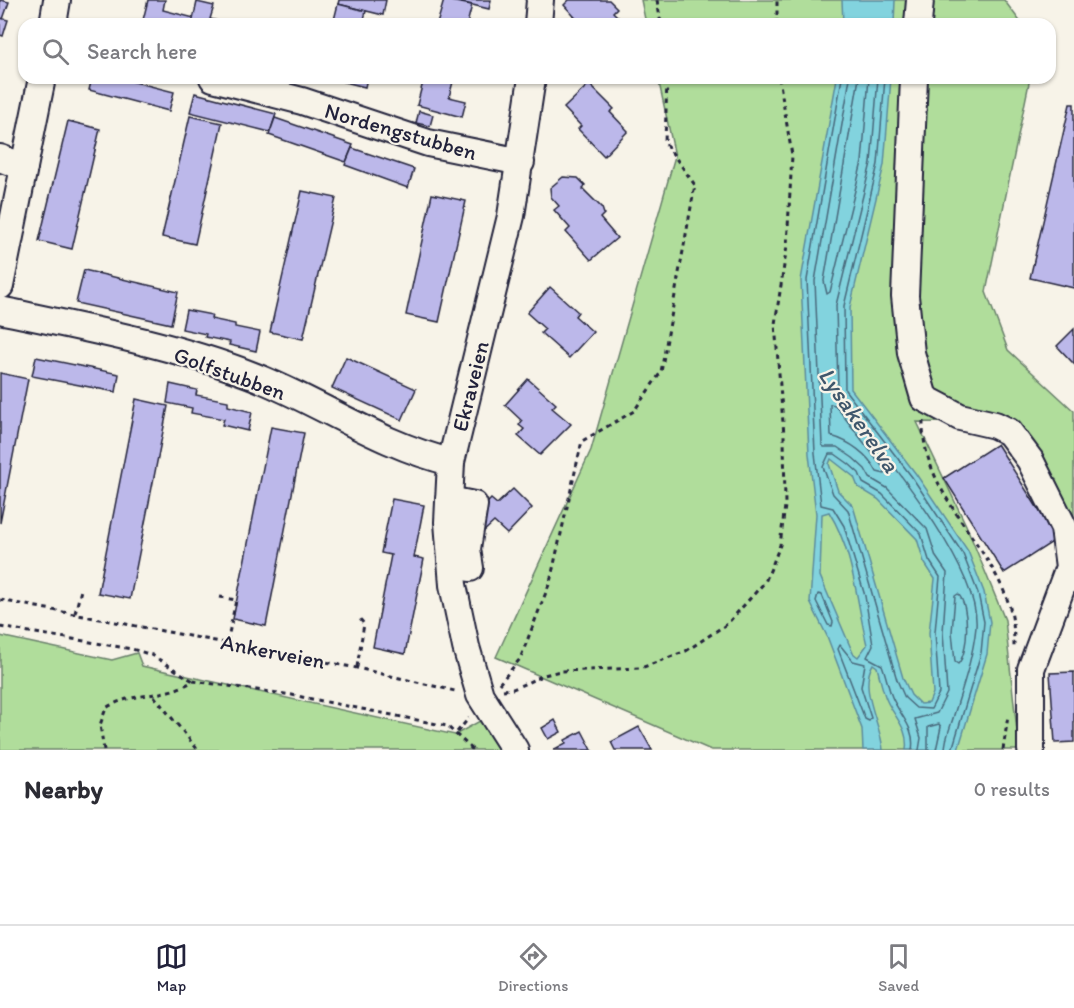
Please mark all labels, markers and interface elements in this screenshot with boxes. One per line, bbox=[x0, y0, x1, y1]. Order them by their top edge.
search box bbox=[18, 18, 1056, 84]
icon: search bbox=[39, 35, 72, 68]
text: Search here bbox=[87, 38, 197, 65]
street label: Nordengstubben bbox=[322, 97, 481, 166]
street label: Ekraveien bbox=[446, 337, 495, 434]
street label: Golfstubben bbox=[170, 341, 290, 406]
water label: Lysakerelva bbox=[813, 362, 906, 478]
street label: Ankerveien bbox=[219, 628, 327, 675]
text: Nearby bbox=[24, 773, 103, 805]
text: 0 results bbox=[974, 777, 1050, 801]
tab: Map bbox=[155, 940, 188, 995]
tab: Directions bbox=[498, 940, 568, 995]
tab: Saved bbox=[878, 940, 919, 995]

